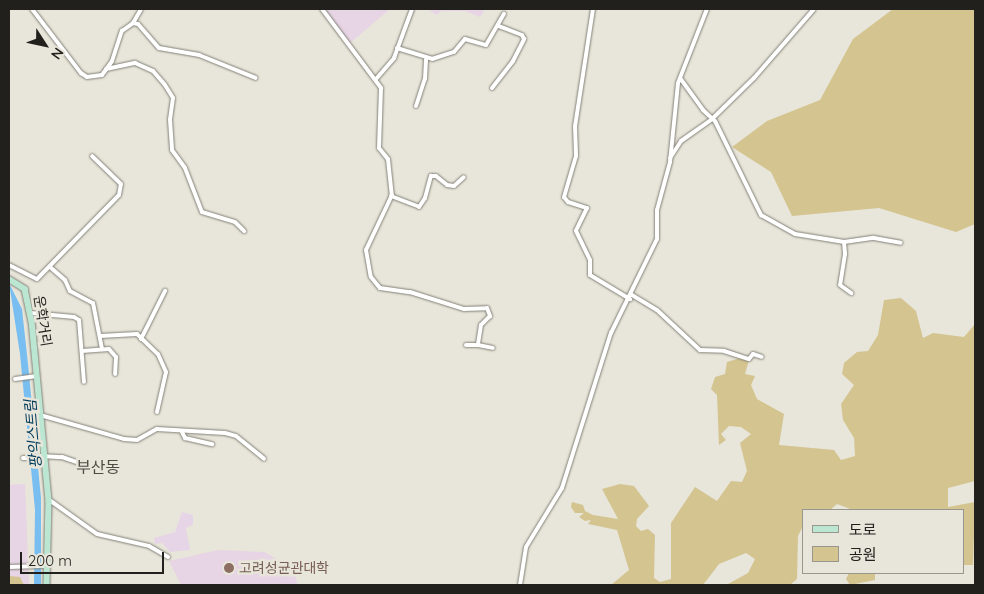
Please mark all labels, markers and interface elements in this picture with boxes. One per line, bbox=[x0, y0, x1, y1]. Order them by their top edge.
north arrow bbox=[20, 20, 70, 70]
text: N bbox=[47, 44, 68, 63]
street label: 운학거리 bbox=[31, 294, 55, 348]
water label: 팡익스트림 bbox=[21, 399, 45, 469]
district label: 부산동 bbox=[76, 457, 120, 477]
legend bbox=[802, 509, 964, 574]
text: 도로 bbox=[849, 520, 877, 539]
scale bar bbox=[22, 542, 166, 574]
text: 공원 bbox=[849, 545, 877, 564]
text: 200 m bbox=[28, 551, 72, 570]
place label: 고려성균관대학 bbox=[239, 560, 329, 576]
marker: 고려성균관대학 bbox=[223, 562, 235, 574]

